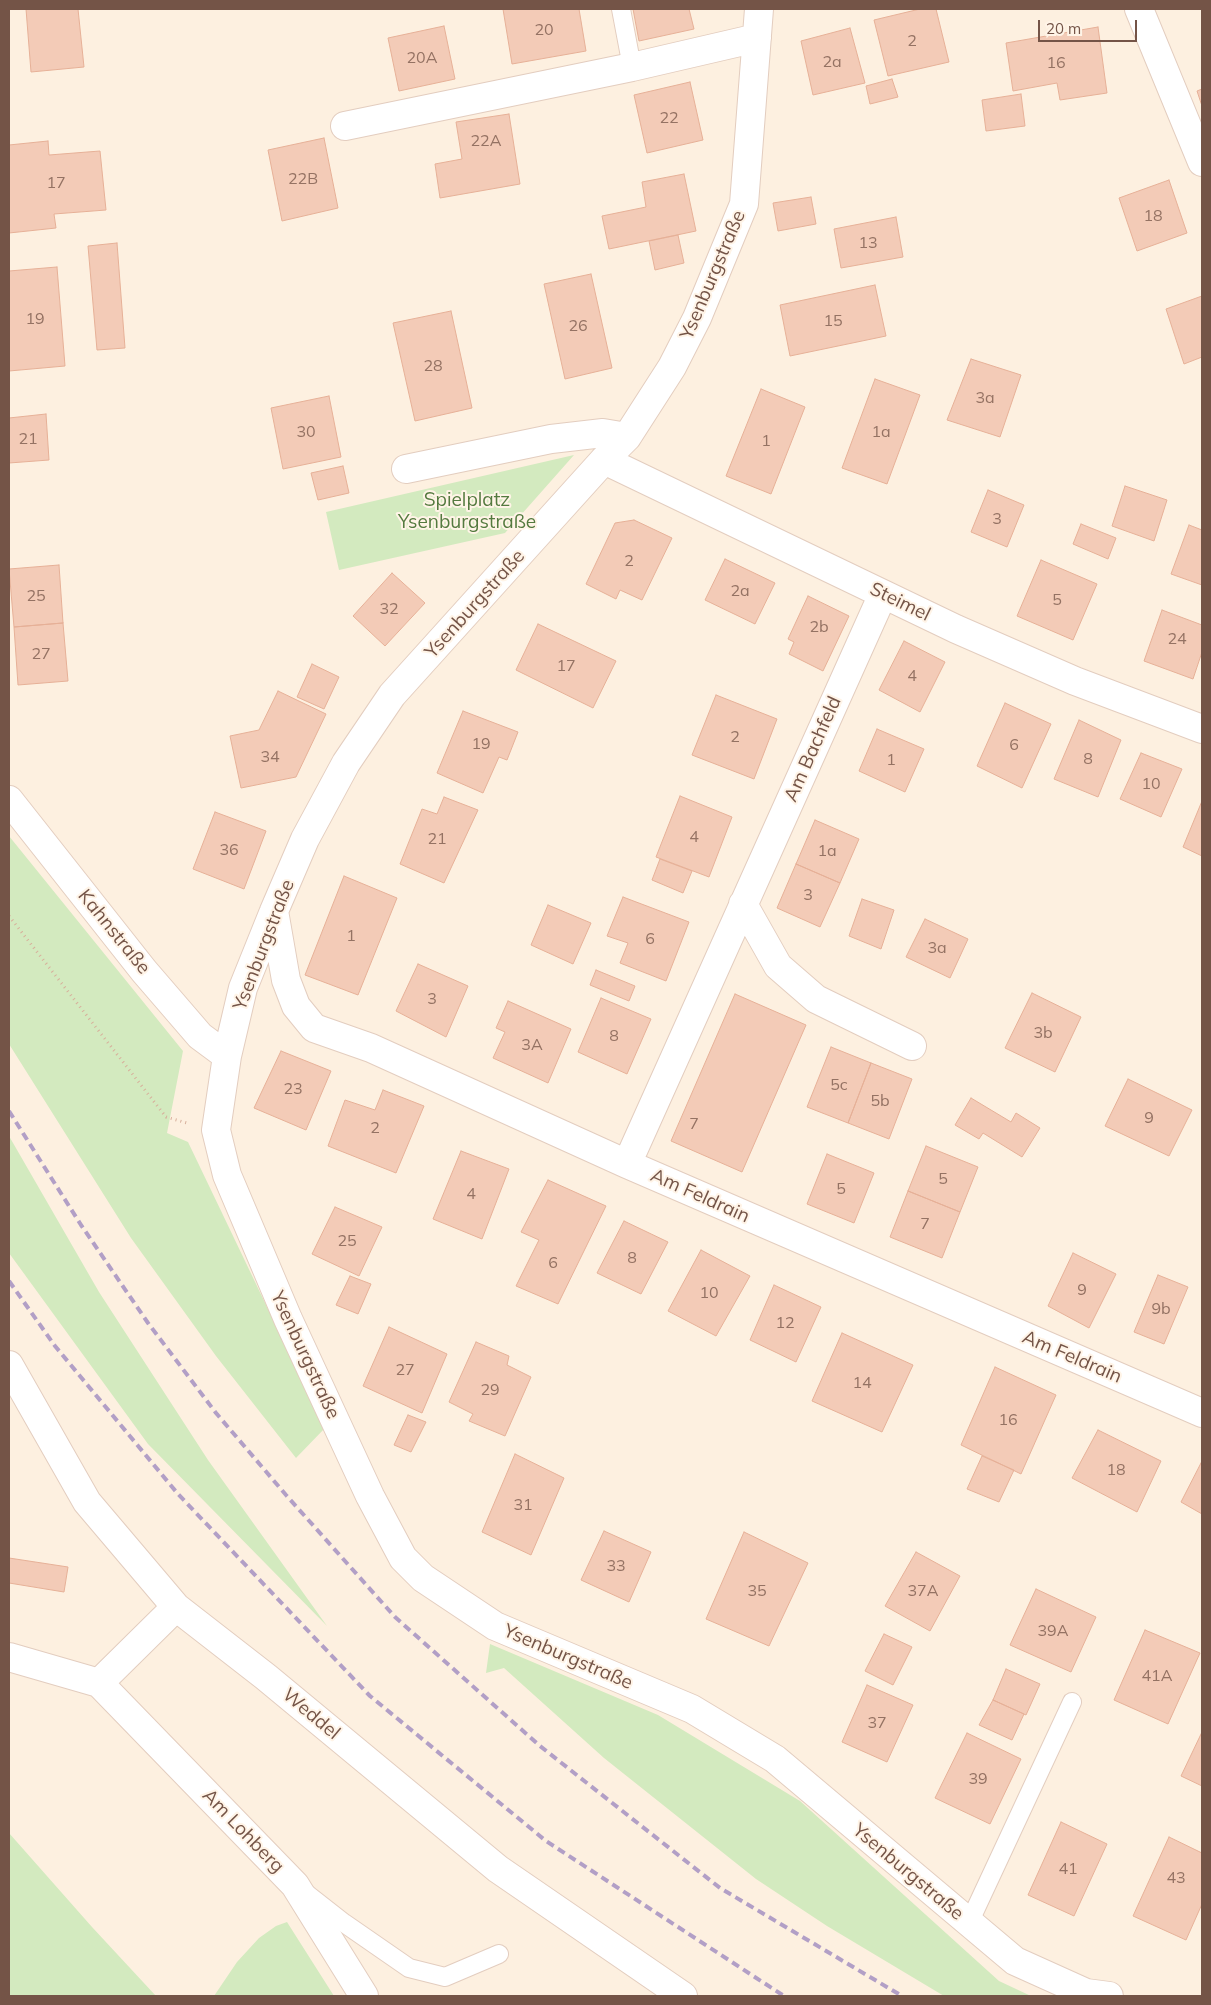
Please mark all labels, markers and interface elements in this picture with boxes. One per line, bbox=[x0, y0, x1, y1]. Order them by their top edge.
scale bar bbox=[1041, 10, 1140, 42]
text: 20 m bbox=[1046, 19, 1081, 38]
house number: 20 bbox=[534, 20, 554, 40]
house number: 2 bbox=[907, 31, 917, 51]
house number: 20A bbox=[407, 48, 437, 68]
house number: 2a bbox=[822, 52, 842, 72]
house number: 16 bbox=[1046, 53, 1066, 73]
house number: 22 bbox=[659, 108, 679, 128]
house number: 22A bbox=[471, 131, 501, 151]
house number: 22B bbox=[288, 169, 318, 189]
house number: 17 bbox=[46, 173, 66, 193]
house number: 18 bbox=[1143, 206, 1163, 226]
street label: Ysenburgstraße bbox=[676, 207, 750, 343]
house number: 13 bbox=[858, 233, 878, 253]
house number: 19 bbox=[25, 309, 45, 329]
house number: 15 bbox=[823, 311, 843, 331]
house number: 26 bbox=[568, 316, 588, 336]
house number: 28 bbox=[423, 356, 443, 376]
house number: 3a bbox=[975, 388, 995, 408]
house number: 30 bbox=[296, 422, 316, 442]
house number: 1a bbox=[871, 422, 891, 442]
house number: 21 bbox=[18, 429, 38, 449]
house number: 1 bbox=[761, 431, 771, 451]
park label: Spielplatz Ysenburgstraße bbox=[398, 489, 536, 533]
house number: 3 bbox=[992, 509, 1002, 529]
street label: Ysenburgstraße bbox=[420, 545, 530, 663]
house number: 2 bbox=[624, 551, 634, 571]
street label: Steimel bbox=[866, 578, 934, 626]
house number: 2a bbox=[730, 581, 750, 601]
house number: 25 bbox=[26, 586, 46, 606]
house number: 5 bbox=[1052, 590, 1062, 610]
house number: 32 bbox=[379, 599, 399, 619]
house number: 2b bbox=[809, 617, 829, 637]
house number: 24 bbox=[1167, 629, 1187, 649]
house number: 27 bbox=[31, 644, 51, 664]
house number: 17 bbox=[556, 656, 576, 676]
house number: 4 bbox=[907, 666, 917, 686]
street label: Am Bachfeld bbox=[780, 693, 846, 805]
house number: 2 bbox=[730, 727, 740, 747]
house number: 19 bbox=[471, 734, 491, 754]
house number: 6 bbox=[1009, 735, 1019, 755]
house number: 34 bbox=[260, 747, 280, 767]
house number: 8 bbox=[1083, 749, 1093, 769]
house number: 1 bbox=[886, 750, 896, 770]
house number: 10 bbox=[1141, 774, 1161, 794]
house number: 4 bbox=[689, 827, 699, 847]
house number: 21 bbox=[427, 829, 447, 849]
house number: 36 bbox=[219, 840, 239, 860]
house number: 1a bbox=[817, 841, 837, 861]
street label: Ysenburgstraße bbox=[229, 876, 299, 1014]
street label: Kahnstraße bbox=[73, 885, 155, 979]
house number: 3 bbox=[803, 885, 813, 905]
house number: 1 bbox=[346, 926, 356, 946]
house number: 6 bbox=[645, 929, 655, 949]
house number: 3a bbox=[927, 938, 947, 958]
house number: 3 bbox=[427, 989, 437, 1009]
house number: 3b bbox=[1033, 1023, 1053, 1043]
house number: 8 bbox=[609, 1026, 619, 1046]
house number: 3A bbox=[521, 1035, 543, 1055]
house number: 5c bbox=[830, 1075, 848, 1095]
house number: 23 bbox=[283, 1079, 303, 1099]
house number: 5b bbox=[870, 1091, 890, 1111]
house number: 9 bbox=[1144, 1108, 1154, 1128]
house number: 7 bbox=[689, 1114, 699, 1134]
house number: 2 bbox=[370, 1118, 380, 1138]
street label: Am Feldrain bbox=[647, 1164, 753, 1228]
house number: 5 bbox=[938, 1169, 948, 1189]
house number: 5 bbox=[836, 1179, 846, 1199]
house number: 4 bbox=[466, 1184, 476, 1204]
house number: 7 bbox=[920, 1214, 930, 1234]
house number: 25 bbox=[337, 1231, 357, 1251]
house number: 8 bbox=[627, 1248, 637, 1268]
house number: 6 bbox=[548, 1253, 558, 1273]
house number: 9 bbox=[1077, 1280, 1087, 1300]
house number: 10 bbox=[699, 1283, 719, 1303]
street label: Ysenburgstraße bbox=[265, 1288, 345, 1422]
house number: 9b bbox=[1151, 1299, 1171, 1319]
house number: 12 bbox=[775, 1313, 795, 1333]
street label: Am Feldrain bbox=[1019, 1326, 1125, 1388]
house number: 27 bbox=[395, 1360, 415, 1380]
house number: 14 bbox=[852, 1373, 872, 1393]
house number: 29 bbox=[480, 1380, 500, 1400]
house number: 16 bbox=[998, 1410, 1018, 1430]
house number: 18 bbox=[1106, 1460, 1126, 1480]
house number: 31 bbox=[513, 1495, 533, 1515]
house number: 33 bbox=[606, 1556, 626, 1576]
house number: 35 bbox=[747, 1581, 767, 1601]
house number: 37A bbox=[908, 1581, 938, 1601]
street label: Ysenburgstraße bbox=[500, 1620, 636, 1694]
house number: 39A bbox=[1038, 1621, 1068, 1641]
house number: 41A bbox=[1142, 1666, 1172, 1686]
street label: Weddel bbox=[278, 1683, 344, 1745]
house number: 37 bbox=[867, 1713, 887, 1733]
house number: 39 bbox=[968, 1769, 988, 1789]
street label: Am Lohberg bbox=[197, 1784, 289, 1878]
street label: Ysenburgstraße bbox=[848, 1819, 968, 1925]
house number: 41 bbox=[1058, 1859, 1078, 1879]
house number: 43 bbox=[1166, 1868, 1186, 1888]

